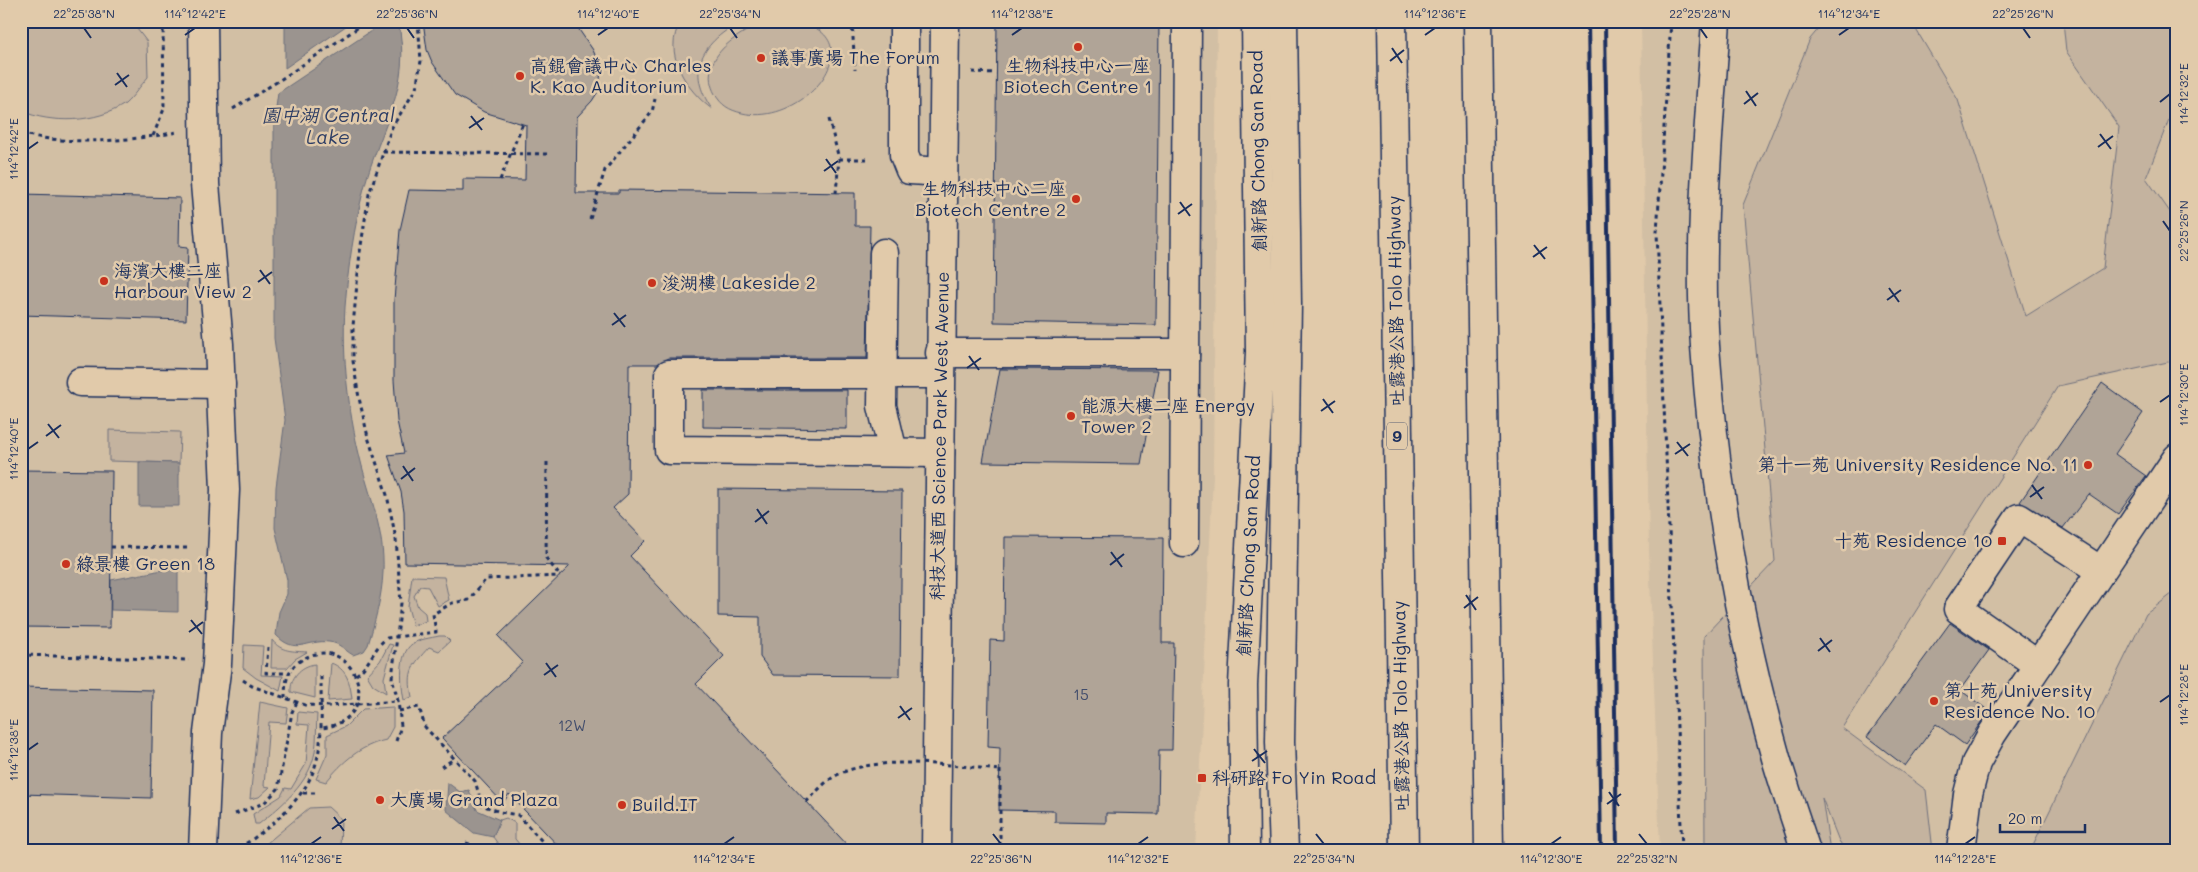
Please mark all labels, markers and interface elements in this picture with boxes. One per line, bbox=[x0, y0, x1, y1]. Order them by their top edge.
text: 22°25'38"N bbox=[53, 5, 115, 21]
text: 114°12'42"E bbox=[164, 5, 226, 21]
text: 22°25'36"N bbox=[376, 5, 438, 21]
text: 114°12'40"E bbox=[577, 5, 639, 21]
text: 22°25'34"N bbox=[699, 5, 761, 21]
text: 114°12'38"E bbox=[991, 5, 1053, 21]
text: 114°12'36"E bbox=[1404, 5, 1466, 21]
text: 22°25'28"N bbox=[1669, 5, 1731, 21]
text: 114°12'34"E bbox=[1818, 5, 1880, 21]
text: 22°25'26"N bbox=[1992, 5, 2054, 21]
marker: 生物科技中心一座 Biotech Centre 1 bbox=[1072, 41, 1084, 53]
place label: 議事廣場 The Forum bbox=[771, 45, 940, 69]
street label: 創新路 Chong San Road bbox=[1243, 50, 1271, 252]
marker: 議事廣場 The Forum bbox=[755, 52, 767, 64]
place label: 高錕會議中心 Charles K. Kao Auditorium bbox=[530, 53, 711, 98]
place label: 生物科技中心一座 Biotech Centre 1 bbox=[1004, 53, 1152, 98]
text: 114°12'32"E bbox=[2175, 63, 2191, 125]
marker: 高錕會議中心 Charles K. Kao Auditorium bbox=[514, 70, 526, 82]
water label: 園中湖 Central Lake bbox=[261, 102, 395, 149]
text: 114°12'42"E bbox=[5, 118, 21, 180]
place label: 生物科技中心二座 Biotech Centre 2 bbox=[915, 176, 1066, 221]
marker: 生物科技中心二座 Biotech Centre 2 bbox=[1070, 193, 1082, 205]
street label: 吐露港公路 Tolo Highway bbox=[1381, 195, 1409, 407]
text: 22°25'26"N bbox=[2175, 200, 2191, 262]
place label: 海濱大樓二座 Harbour View 2 bbox=[114, 258, 252, 303]
place label: 浚湖樓 Lakeside 2 bbox=[662, 270, 816, 294]
street label: 科技大道西 Science Park West Avenue bbox=[924, 271, 954, 601]
marker: 海濱大樓二座 Harbour View 2 bbox=[98, 275, 110, 287]
marker: 浚湖樓 Lakeside 2 bbox=[646, 277, 658, 289]
text: 114°12'30"E bbox=[2175, 364, 2191, 426]
place label: 能源大樓二座 Energy Tower 2 bbox=[1081, 393, 1255, 438]
marker: 能源大樓二座 Energy Tower 2 bbox=[1065, 410, 1077, 422]
text: 114°12'40"E bbox=[5, 418, 21, 480]
road number: 9 bbox=[1387, 422, 1407, 450]
place label: 第十一苑 University Residence No. 11 bbox=[1758, 452, 2078, 476]
street label: 創新路 Chong San Road bbox=[1231, 455, 1265, 657]
marker: 第十一苑 University Residence No. 11 bbox=[2082, 459, 2094, 471]
place label: 十苑 Residence 10 bbox=[1834, 528, 1992, 552]
marker: 十苑 Residence 10 bbox=[1996, 535, 2008, 547]
place label: 綠景樓 Green 18 bbox=[76, 551, 215, 575]
marker: 綠景樓 Green 18 bbox=[60, 558, 72, 570]
street label: 吐露港公路 Tolo Highway bbox=[1386, 600, 1414, 812]
text: 114°12'28"E bbox=[2175, 664, 2191, 726]
place label: 第十苑 University Residence No. 10 bbox=[1944, 678, 2095, 723]
house number: 15 bbox=[1073, 684, 1089, 704]
marker: 第十苑 University Residence No. 10 bbox=[1928, 695, 1940, 707]
house number: 12W bbox=[558, 715, 586, 735]
text: 114°12'38"E bbox=[5, 719, 21, 781]
place label: 科研路 Fo Yin Road bbox=[1212, 765, 1376, 789]
marker: 科研路 Fo Yin Road bbox=[1196, 772, 1208, 784]
place label: 大廣場 Grand Plaza bbox=[390, 787, 558, 811]
place label: Build.IT bbox=[632, 792, 698, 816]
marker: 大廣場 Grand Plaza bbox=[374, 794, 386, 806]
marker: Build.IT bbox=[616, 799, 628, 811]
scale bar bbox=[2000, 802, 2086, 834]
text: 20 m bbox=[2008, 808, 2042, 828]
text: 114°12'36"E bbox=[280, 850, 342, 866]
text: 114°12'34"E bbox=[693, 850, 755, 866]
text: 22°25'36"N bbox=[970, 850, 1032, 866]
text: 114°12'32"E bbox=[1107, 850, 1169, 866]
text: 22°25'34"N bbox=[1293, 850, 1355, 866]
text: 114°12'30"E bbox=[1520, 850, 1582, 866]
text: 22°25'32"N bbox=[1616, 850, 1678, 866]
text: 114°12'28"E bbox=[1934, 850, 1996, 866]

